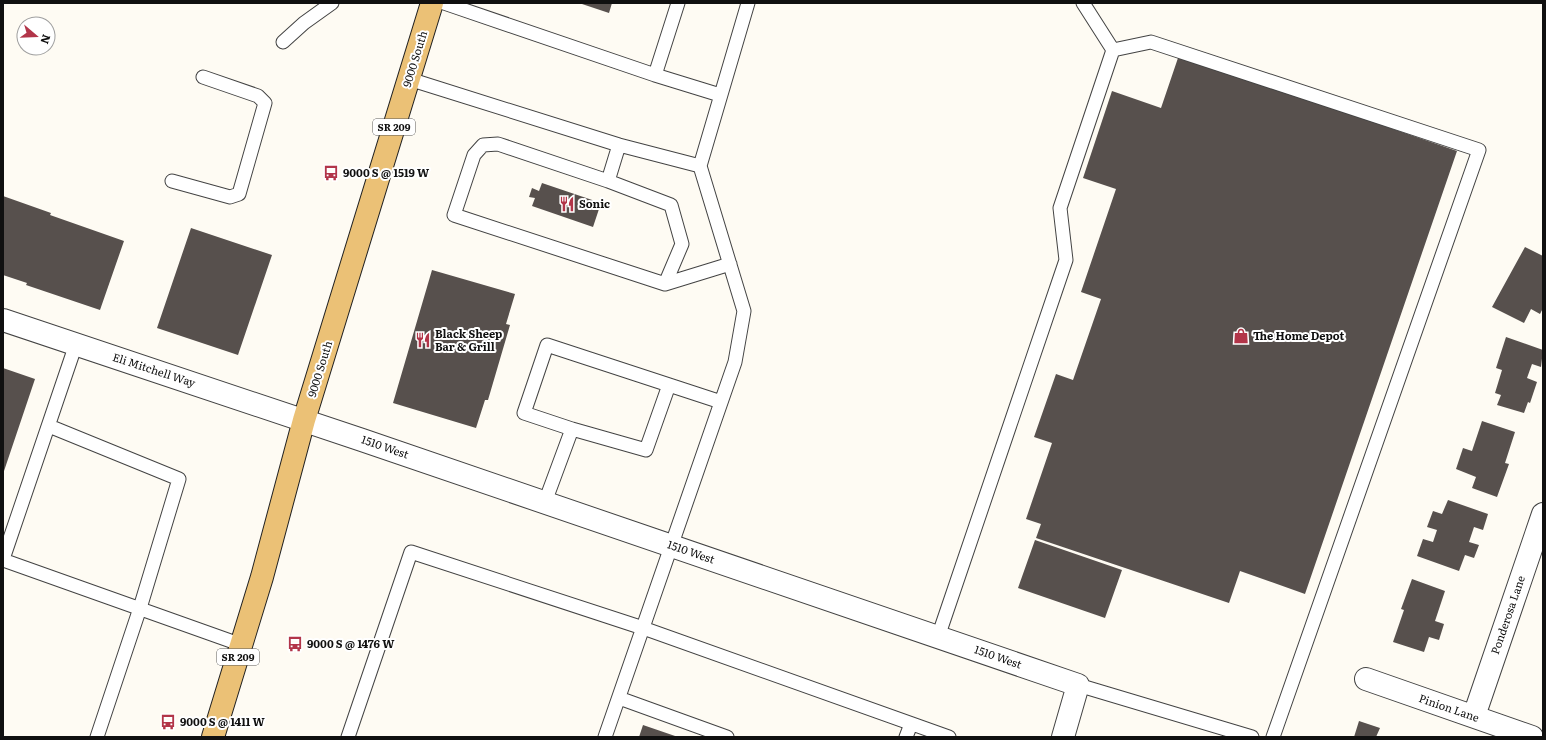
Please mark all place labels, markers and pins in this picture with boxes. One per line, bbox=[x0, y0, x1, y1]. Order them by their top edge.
bus stop icon: 9000 S @ 1519 W bbox=[322, 164, 340, 182]
place label: 9000 S @ 1519 W bbox=[343, 164, 430, 180]
restaurant icon: Sonic bbox=[558, 195, 576, 213]
place label: Sonic bbox=[579, 195, 610, 211]
place label: Black Sheep Bar & Grill bbox=[435, 325, 502, 354]
shop icon: The Home Depot bbox=[1232, 327, 1250, 345]
place label: The Home Depot bbox=[1253, 327, 1344, 343]
restaurant icon: Black Sheep Bar & Grill bbox=[414, 331, 432, 349]
bus stop icon: 9000 S @ 1476 W bbox=[286, 635, 304, 653]
place label: 9000 S @ 1476 W bbox=[307, 635, 395, 651]
bus stop icon: 9000 S @ 1411 W bbox=[159, 713, 177, 731]
place label: 9000 S @ 1411 W bbox=[180, 713, 265, 729]

